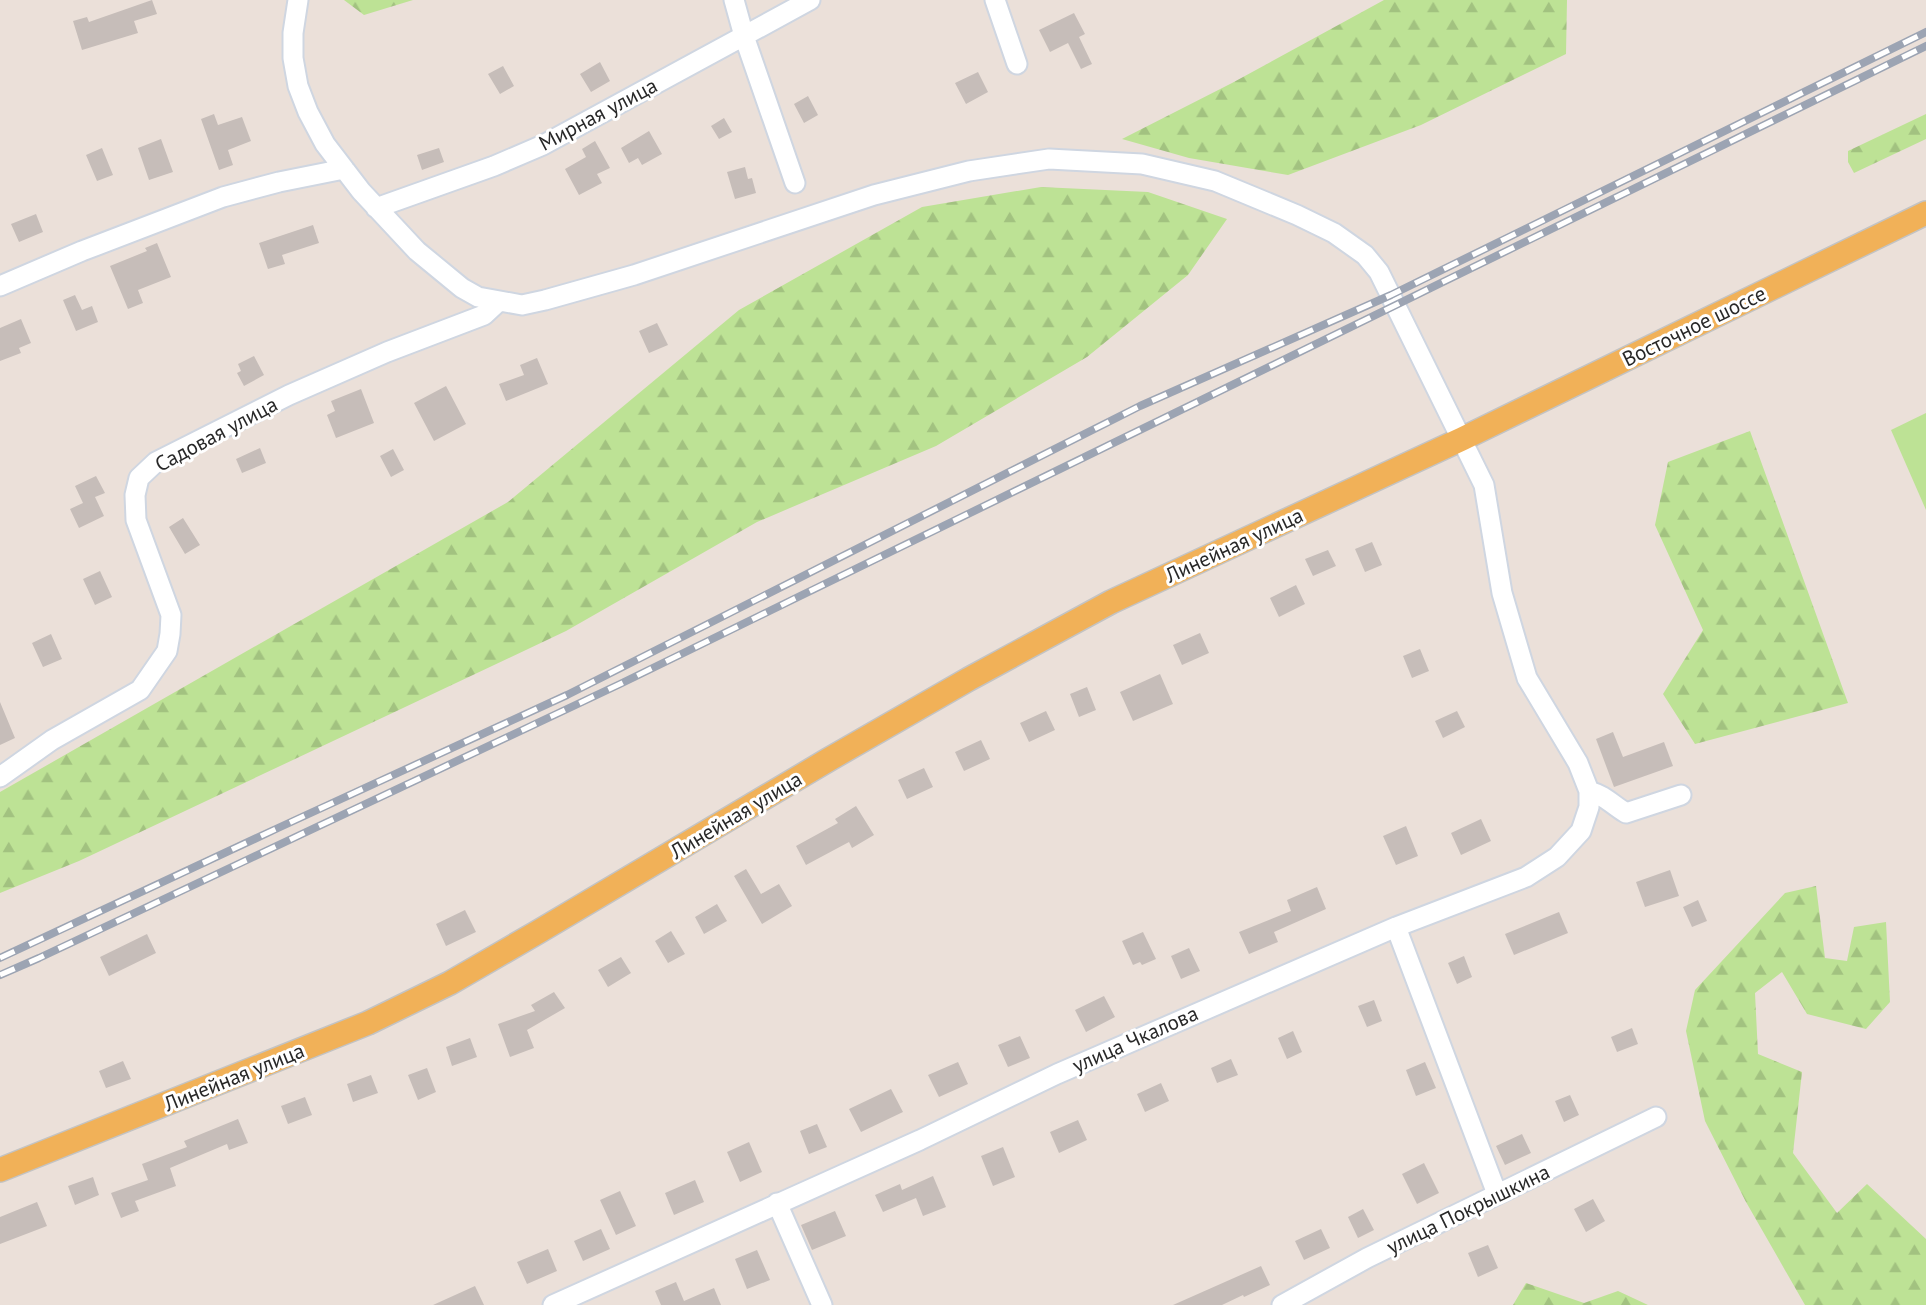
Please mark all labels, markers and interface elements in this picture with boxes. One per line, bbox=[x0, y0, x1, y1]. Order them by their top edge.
street label: Мирная улица bbox=[534, 72, 662, 156]
street label: Восточное шоссе bbox=[1618, 280, 1770, 372]
street label: Садовая улица bbox=[150, 390, 282, 478]
street label: Линейная улица bbox=[1160, 501, 1307, 589]
street label: Линейная улица bbox=[664, 765, 807, 865]
street label: улица Чкалова bbox=[1068, 999, 1202, 1079]
street label: Линейная улица bbox=[159, 1037, 308, 1118]
street label: улица Покрышкина bbox=[1382, 1158, 1554, 1260]

